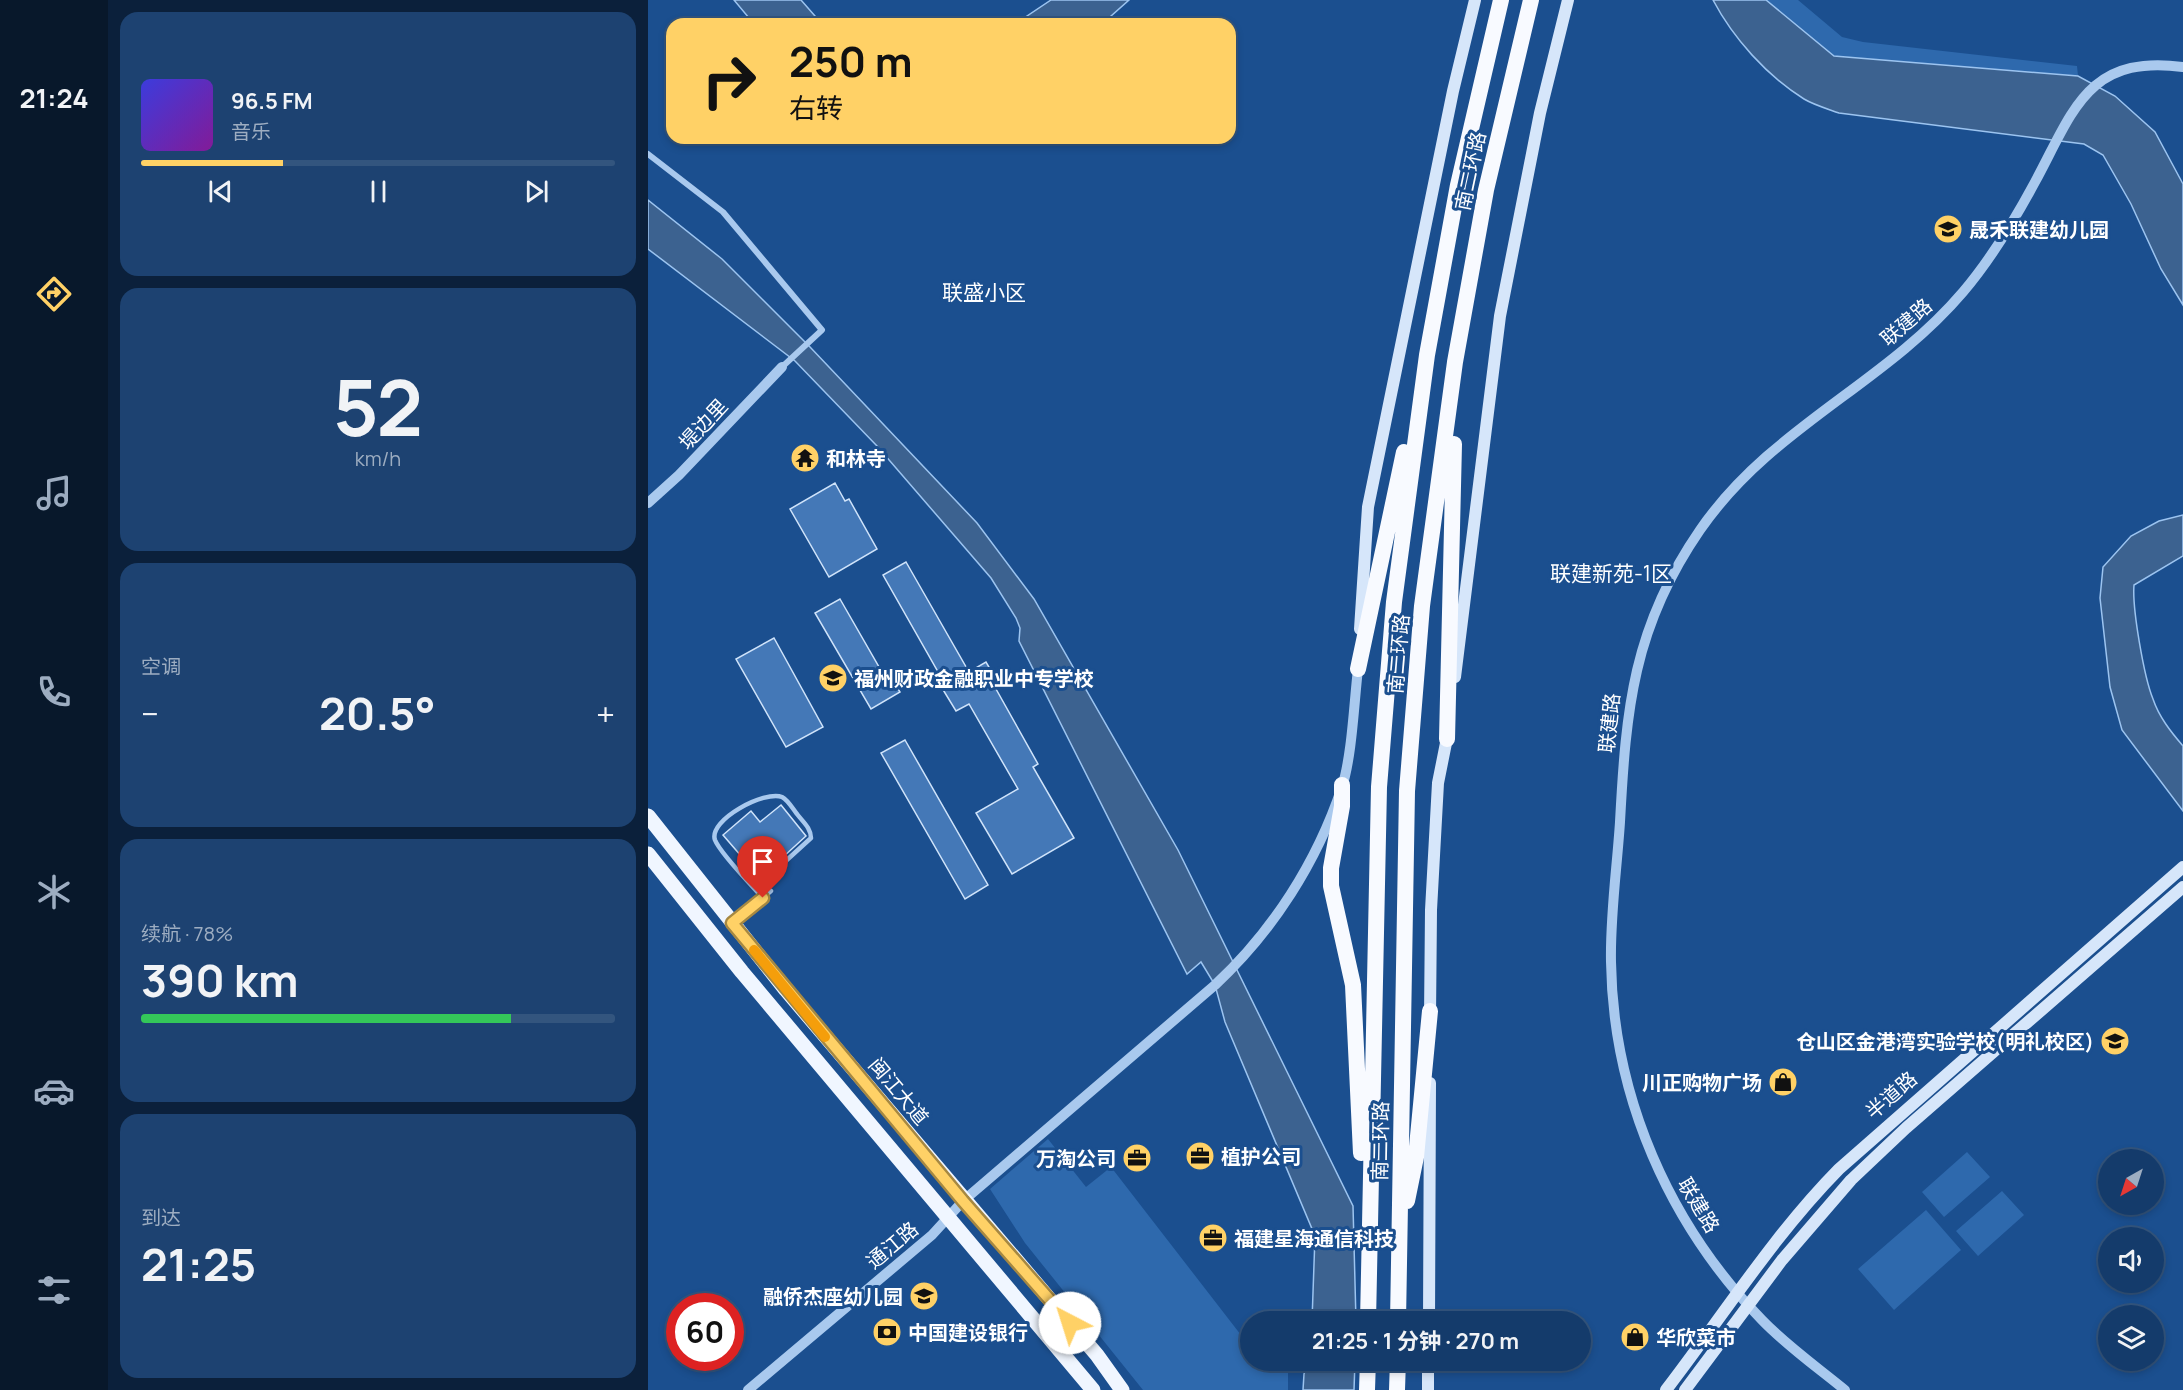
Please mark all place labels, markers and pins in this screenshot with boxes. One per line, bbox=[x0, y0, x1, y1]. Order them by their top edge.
school or university icon: 晟禾联建幼儿园 bbox=[1932, 213, 1964, 245]
place label: 晟禾联建幼儿园 bbox=[1969, 216, 2109, 243]
temple icon: 和林寺 bbox=[789, 442, 821, 474]
place label: 和林寺 bbox=[826, 445, 886, 472]
school or university icon: 福州财政金融职业中专学校 bbox=[817, 662, 849, 694]
place label: 福州财政金融职业中专学校 bbox=[854, 665, 1094, 692]
pin bbox=[737, 836, 788, 898]
school or university icon: 仓山区金港湾实验学校(明礼校区) bbox=[2099, 1025, 2131, 1057]
place label: 仓山区金港湾实验学校(明礼校区) bbox=[1796, 1028, 2094, 1055]
shop icon: 川正购物广场 bbox=[1767, 1066, 1799, 1098]
place label: 川正购物广场 bbox=[1642, 1069, 1762, 1096]
office icon: 植护公司 bbox=[1184, 1140, 1216, 1172]
office icon: 万淘公司 bbox=[1121, 1142, 1153, 1174]
place label: 植护公司 bbox=[1221, 1143, 1301, 1170]
place label: 万淘公司 bbox=[1036, 1145, 1116, 1172]
office icon: 福建星海通信科技 bbox=[1197, 1222, 1229, 1254]
place label: 福建星海通信科技 bbox=[1234, 1225, 1394, 1252]
school or university icon: 融侨杰座幼儿园 bbox=[908, 1280, 940, 1312]
place label: 融侨杰座幼儿园 bbox=[763, 1283, 903, 1310]
bank icon: 中国建设银行 bbox=[871, 1316, 903, 1348]
place label: 中国建设银行 bbox=[908, 1319, 1028, 1346]
shop icon: 华欣菜市 bbox=[1619, 1321, 1651, 1353]
place label: 华欣菜市 bbox=[1656, 1324, 1736, 1351]

